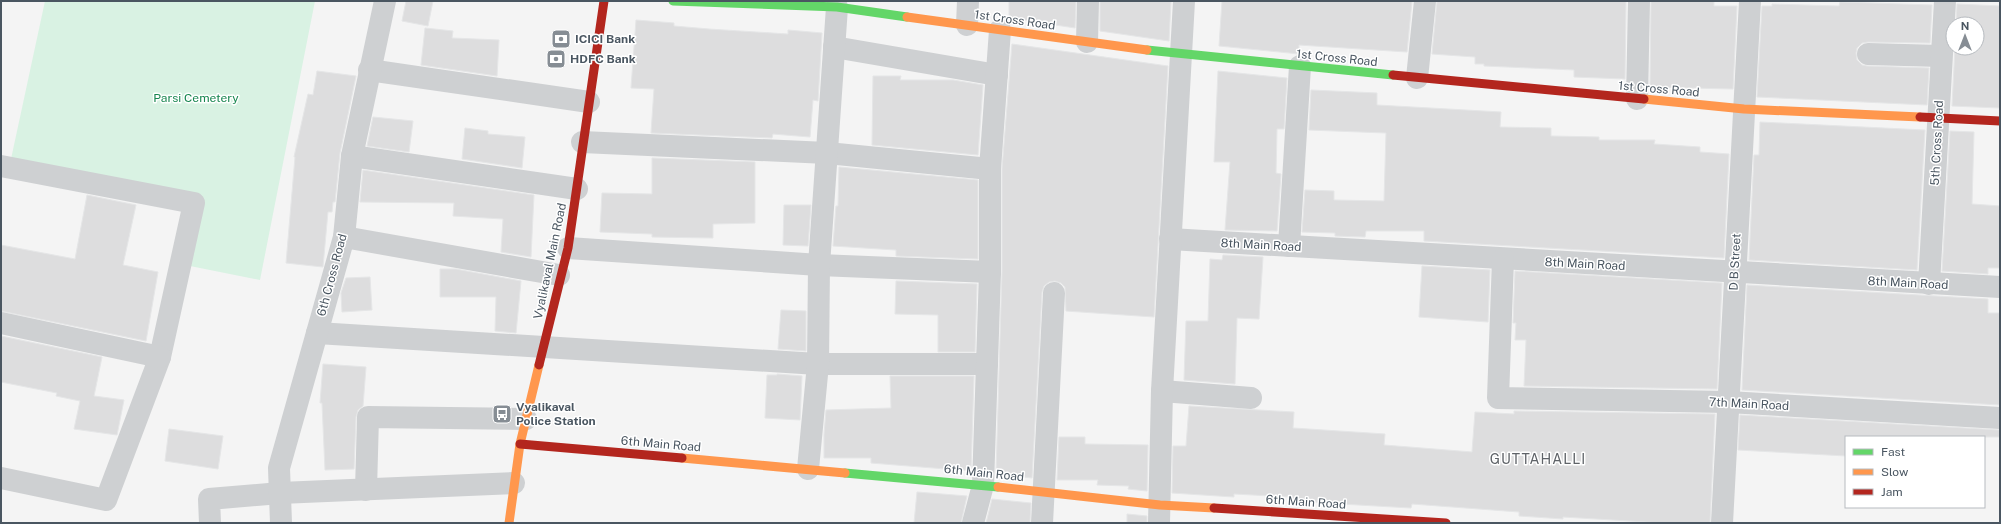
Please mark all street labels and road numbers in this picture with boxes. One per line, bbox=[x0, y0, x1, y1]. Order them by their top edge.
street label: 1st Cross Road bbox=[974, 7, 1056, 33]
street label: 1st Cross Road bbox=[1296, 47, 1378, 69]
street label: 1st Cross Road bbox=[1618, 78, 1700, 100]
street label: 5th Cross Road bbox=[1928, 100, 1946, 186]
street label: Vyalikaval Main Road bbox=[531, 202, 569, 320]
street label: 6th Cross Road bbox=[314, 232, 350, 318]
street label: D B Street bbox=[1727, 233, 1744, 291]
street label: 8th Main Road bbox=[1220, 236, 1302, 254]
street label: 8th Main Road bbox=[1544, 255, 1626, 273]
street label: 8th Main Road bbox=[1867, 274, 1949, 292]
street label: 7th Main Road bbox=[1709, 395, 1789, 413]
street label: 6th Main Road bbox=[620, 434, 702, 454]
street label: 6th Main Road bbox=[943, 462, 1025, 484]
street label: 6th Main Road bbox=[1265, 492, 1347, 512]

